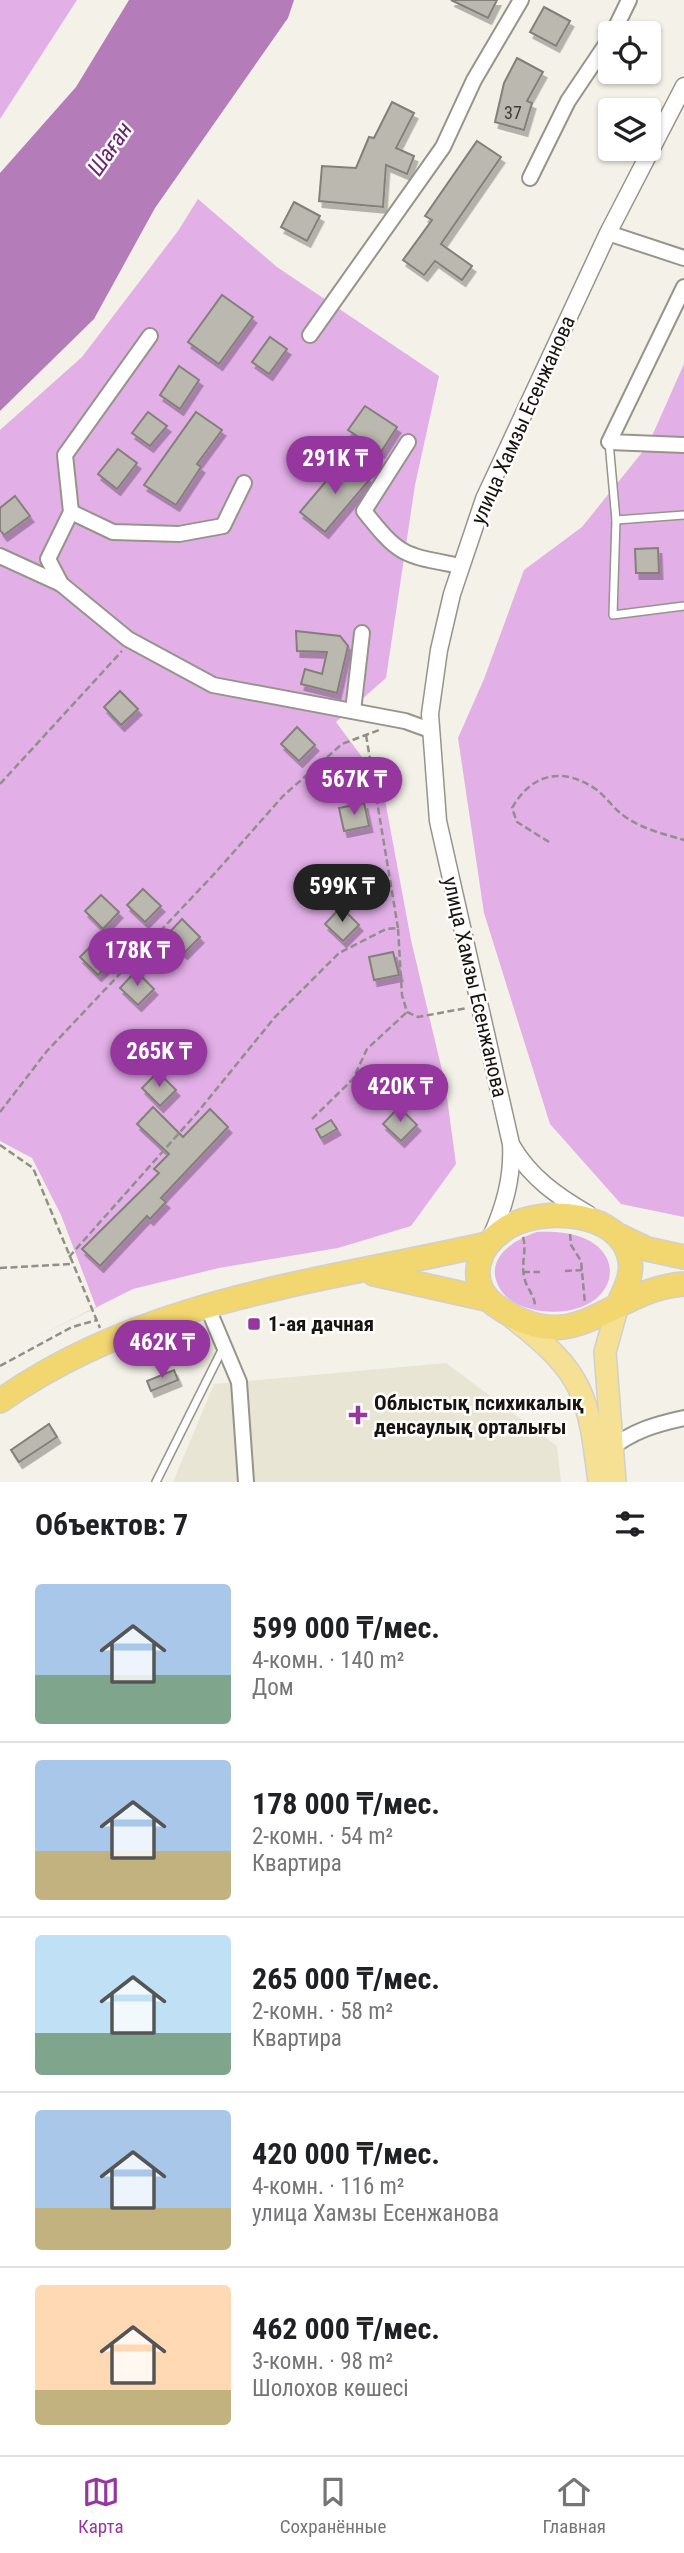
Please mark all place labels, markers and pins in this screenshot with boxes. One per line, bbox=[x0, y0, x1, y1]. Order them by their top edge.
pin: 291K ₸ bbox=[278, 436, 392, 496]
pin: 567K ₸ bbox=[297, 758, 411, 817]
pin: 599K ₸ bbox=[285, 864, 399, 924]
pin: 178K ₸ bbox=[80, 928, 194, 988]
pin: 265K ₸ bbox=[102, 1030, 216, 1089]
pin: 420K ₸ bbox=[343, 1064, 457, 1124]
place label: 1-ая дачная bbox=[268, 1312, 374, 1336]
marker: 1-ая дачная bbox=[246, 1316, 262, 1332]
pin: 462K ₸ bbox=[105, 1320, 219, 1380]
place label: Облыстық психикалық денсаулық орталығы bbox=[374, 1391, 584, 1439]
marker: Облыстық психикалық денсаулық орталығы bbox=[348, 1405, 368, 1425]

